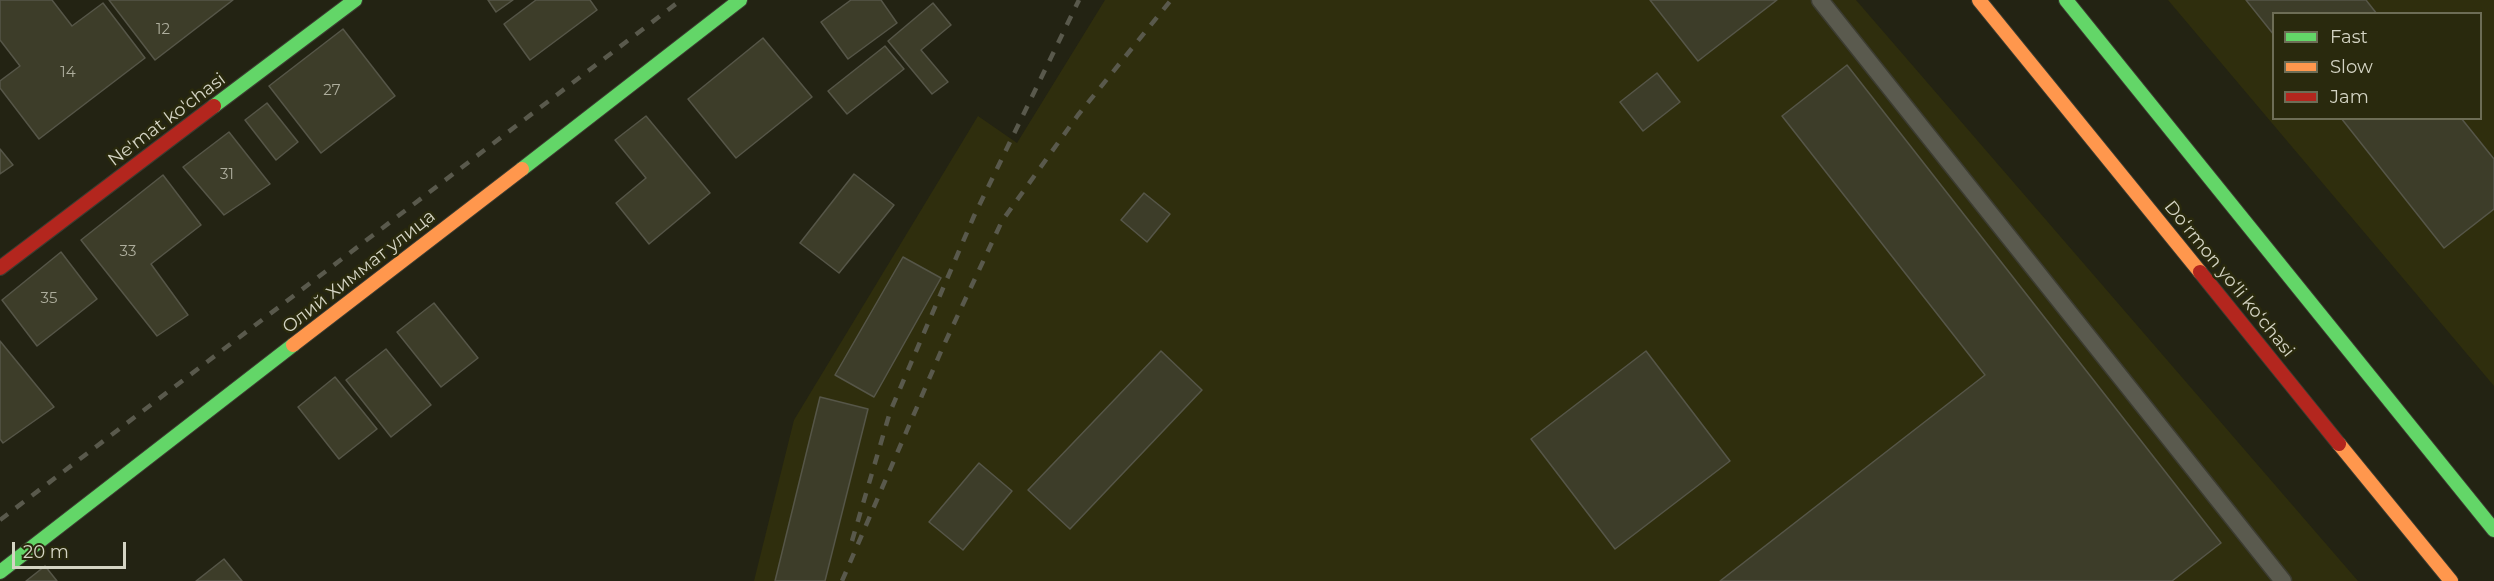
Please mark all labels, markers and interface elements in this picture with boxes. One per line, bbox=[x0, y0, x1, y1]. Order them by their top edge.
legend bbox=[2272, 12, 2482, 120]
house number: 12 bbox=[156, 21, 170, 39]
text: Fast bbox=[2330, 26, 2368, 48]
text: Slow bbox=[2330, 56, 2373, 78]
house number: 14 bbox=[60, 64, 76, 82]
street label: Ne'mat ko'chasi bbox=[104, 69, 230, 171]
house number: 27 bbox=[323, 82, 341, 100]
text: Jam bbox=[2330, 86, 2369, 108]
house number: 31 bbox=[220, 166, 234, 184]
street label: Do‘rmon yo‘li ko‘chasi bbox=[2159, 197, 2299, 361]
street label: Олий Химмат улица bbox=[278, 206, 440, 338]
house number: 33 bbox=[120, 243, 136, 261]
house number: 35 bbox=[41, 290, 57, 308]
scale bar bbox=[15, 530, 129, 568]
text: 20 m bbox=[23, 541, 69, 563]

